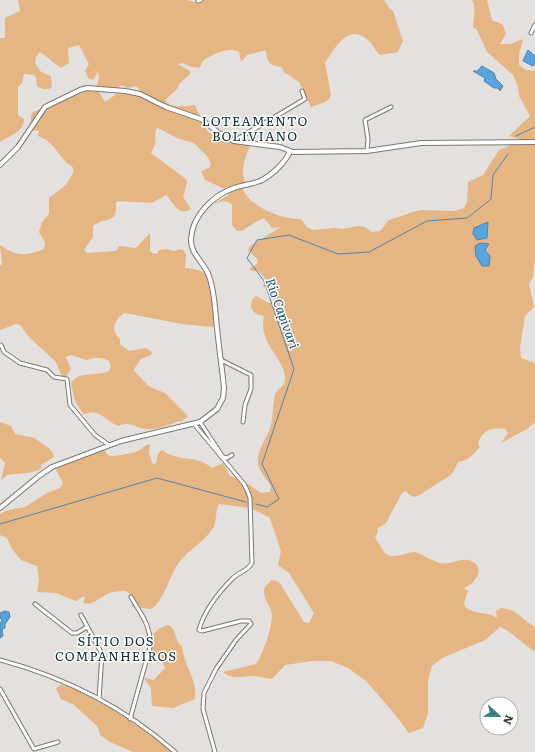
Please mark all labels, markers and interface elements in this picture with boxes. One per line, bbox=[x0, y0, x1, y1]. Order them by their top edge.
district label: LOTEAMENTO BOLIVIANO bbox=[202, 111, 308, 145]
water label: Rio Capivari bbox=[261, 275, 305, 351]
district label: SÍTIO DOS COMPANHEIROS bbox=[55, 631, 177, 665]
north arrow bbox=[479, 696, 519, 736]
text: N bbox=[500, 713, 518, 727]

